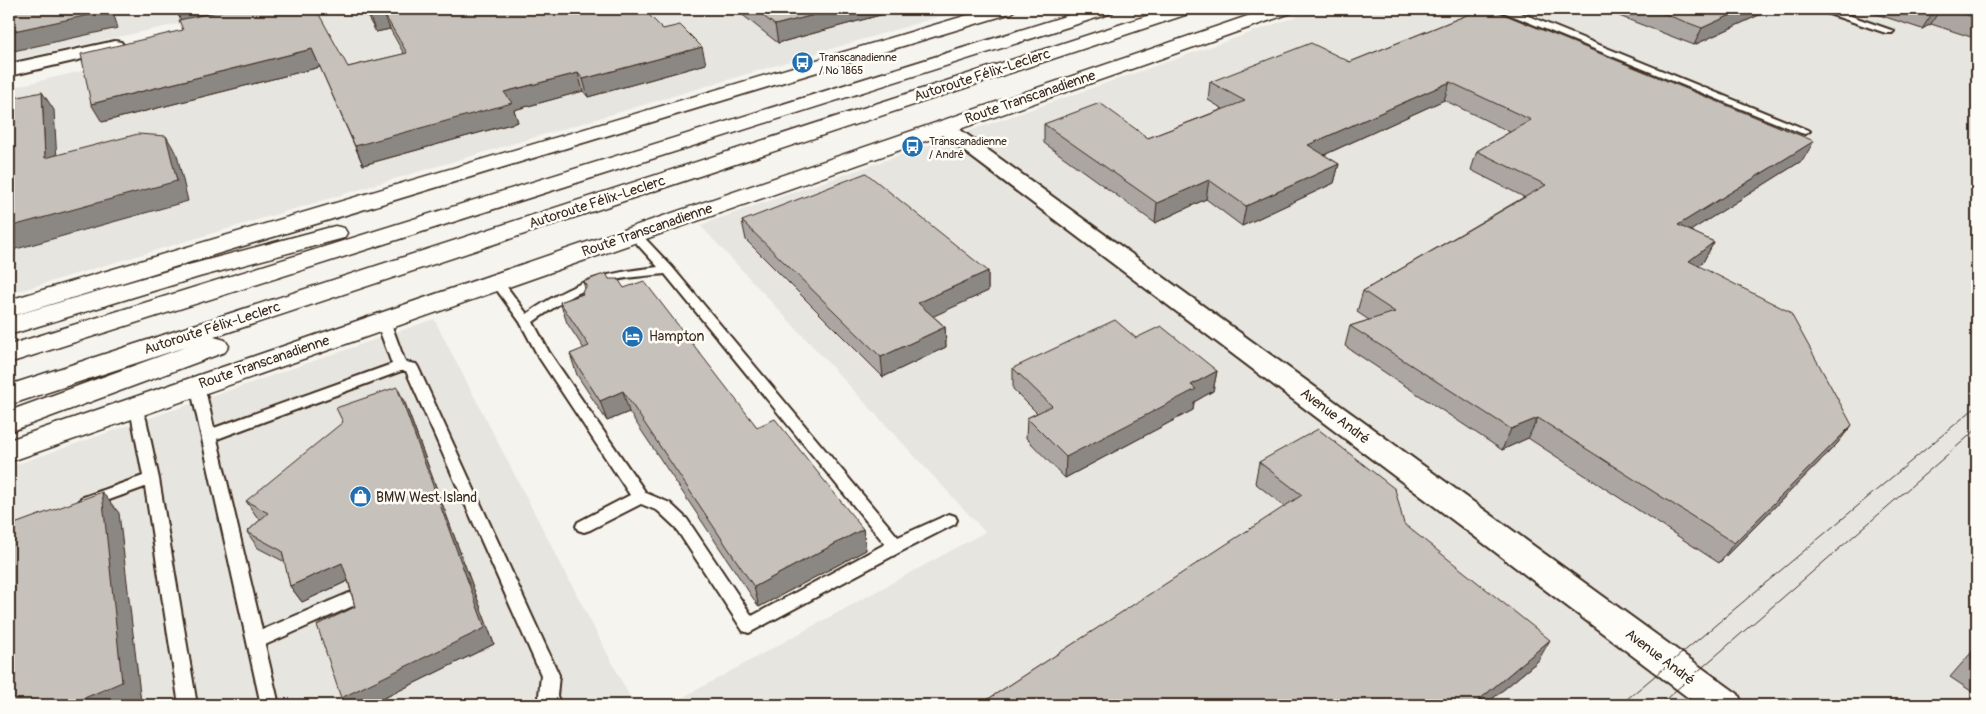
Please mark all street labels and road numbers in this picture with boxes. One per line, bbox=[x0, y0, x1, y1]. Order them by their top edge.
street label: Autoroute Félix-Leclerc bbox=[912, 45, 1052, 105]
street label: Route Transcanadienne bbox=[962, 67, 1098, 127]
street label: Autoroute Félix-Leclerc bbox=[527, 172, 667, 232]
street label: Route Transcanadienne bbox=[579, 200, 715, 260]
street label: Autoroute Félix-Leclerc bbox=[142, 298, 282, 358]
street label: Route Transcanadienne bbox=[196, 332, 332, 392]
street label: Avenue André bbox=[1297, 384, 1373, 448]
street label: Avenue André bbox=[1622, 625, 1698, 689]

